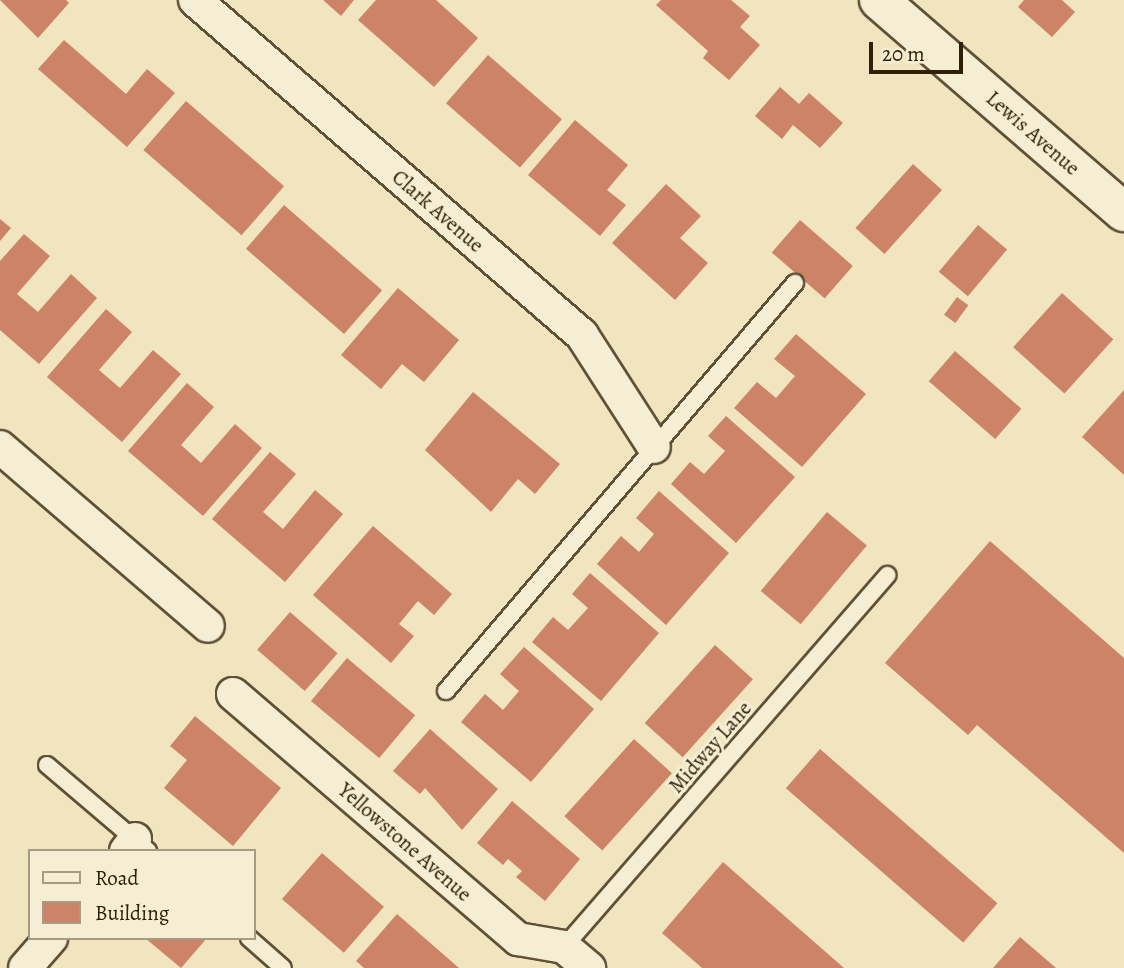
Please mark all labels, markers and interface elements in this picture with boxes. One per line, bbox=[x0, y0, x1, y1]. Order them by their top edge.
scale bar bbox=[872, 28, 967, 72]
text: 20 m bbox=[882, 40, 925, 68]
street label: Lewis Avenue bbox=[981, 85, 1085, 181]
street label: Clark Avenue bbox=[387, 164, 489, 258]
street label: Midway Lane bbox=[663, 696, 757, 798]
street label: Yellowstone Avenue bbox=[333, 777, 477, 907]
legend bbox=[28, 849, 256, 940]
text: Road bbox=[95, 864, 139, 892]
text: Building bbox=[95, 899, 169, 927]

